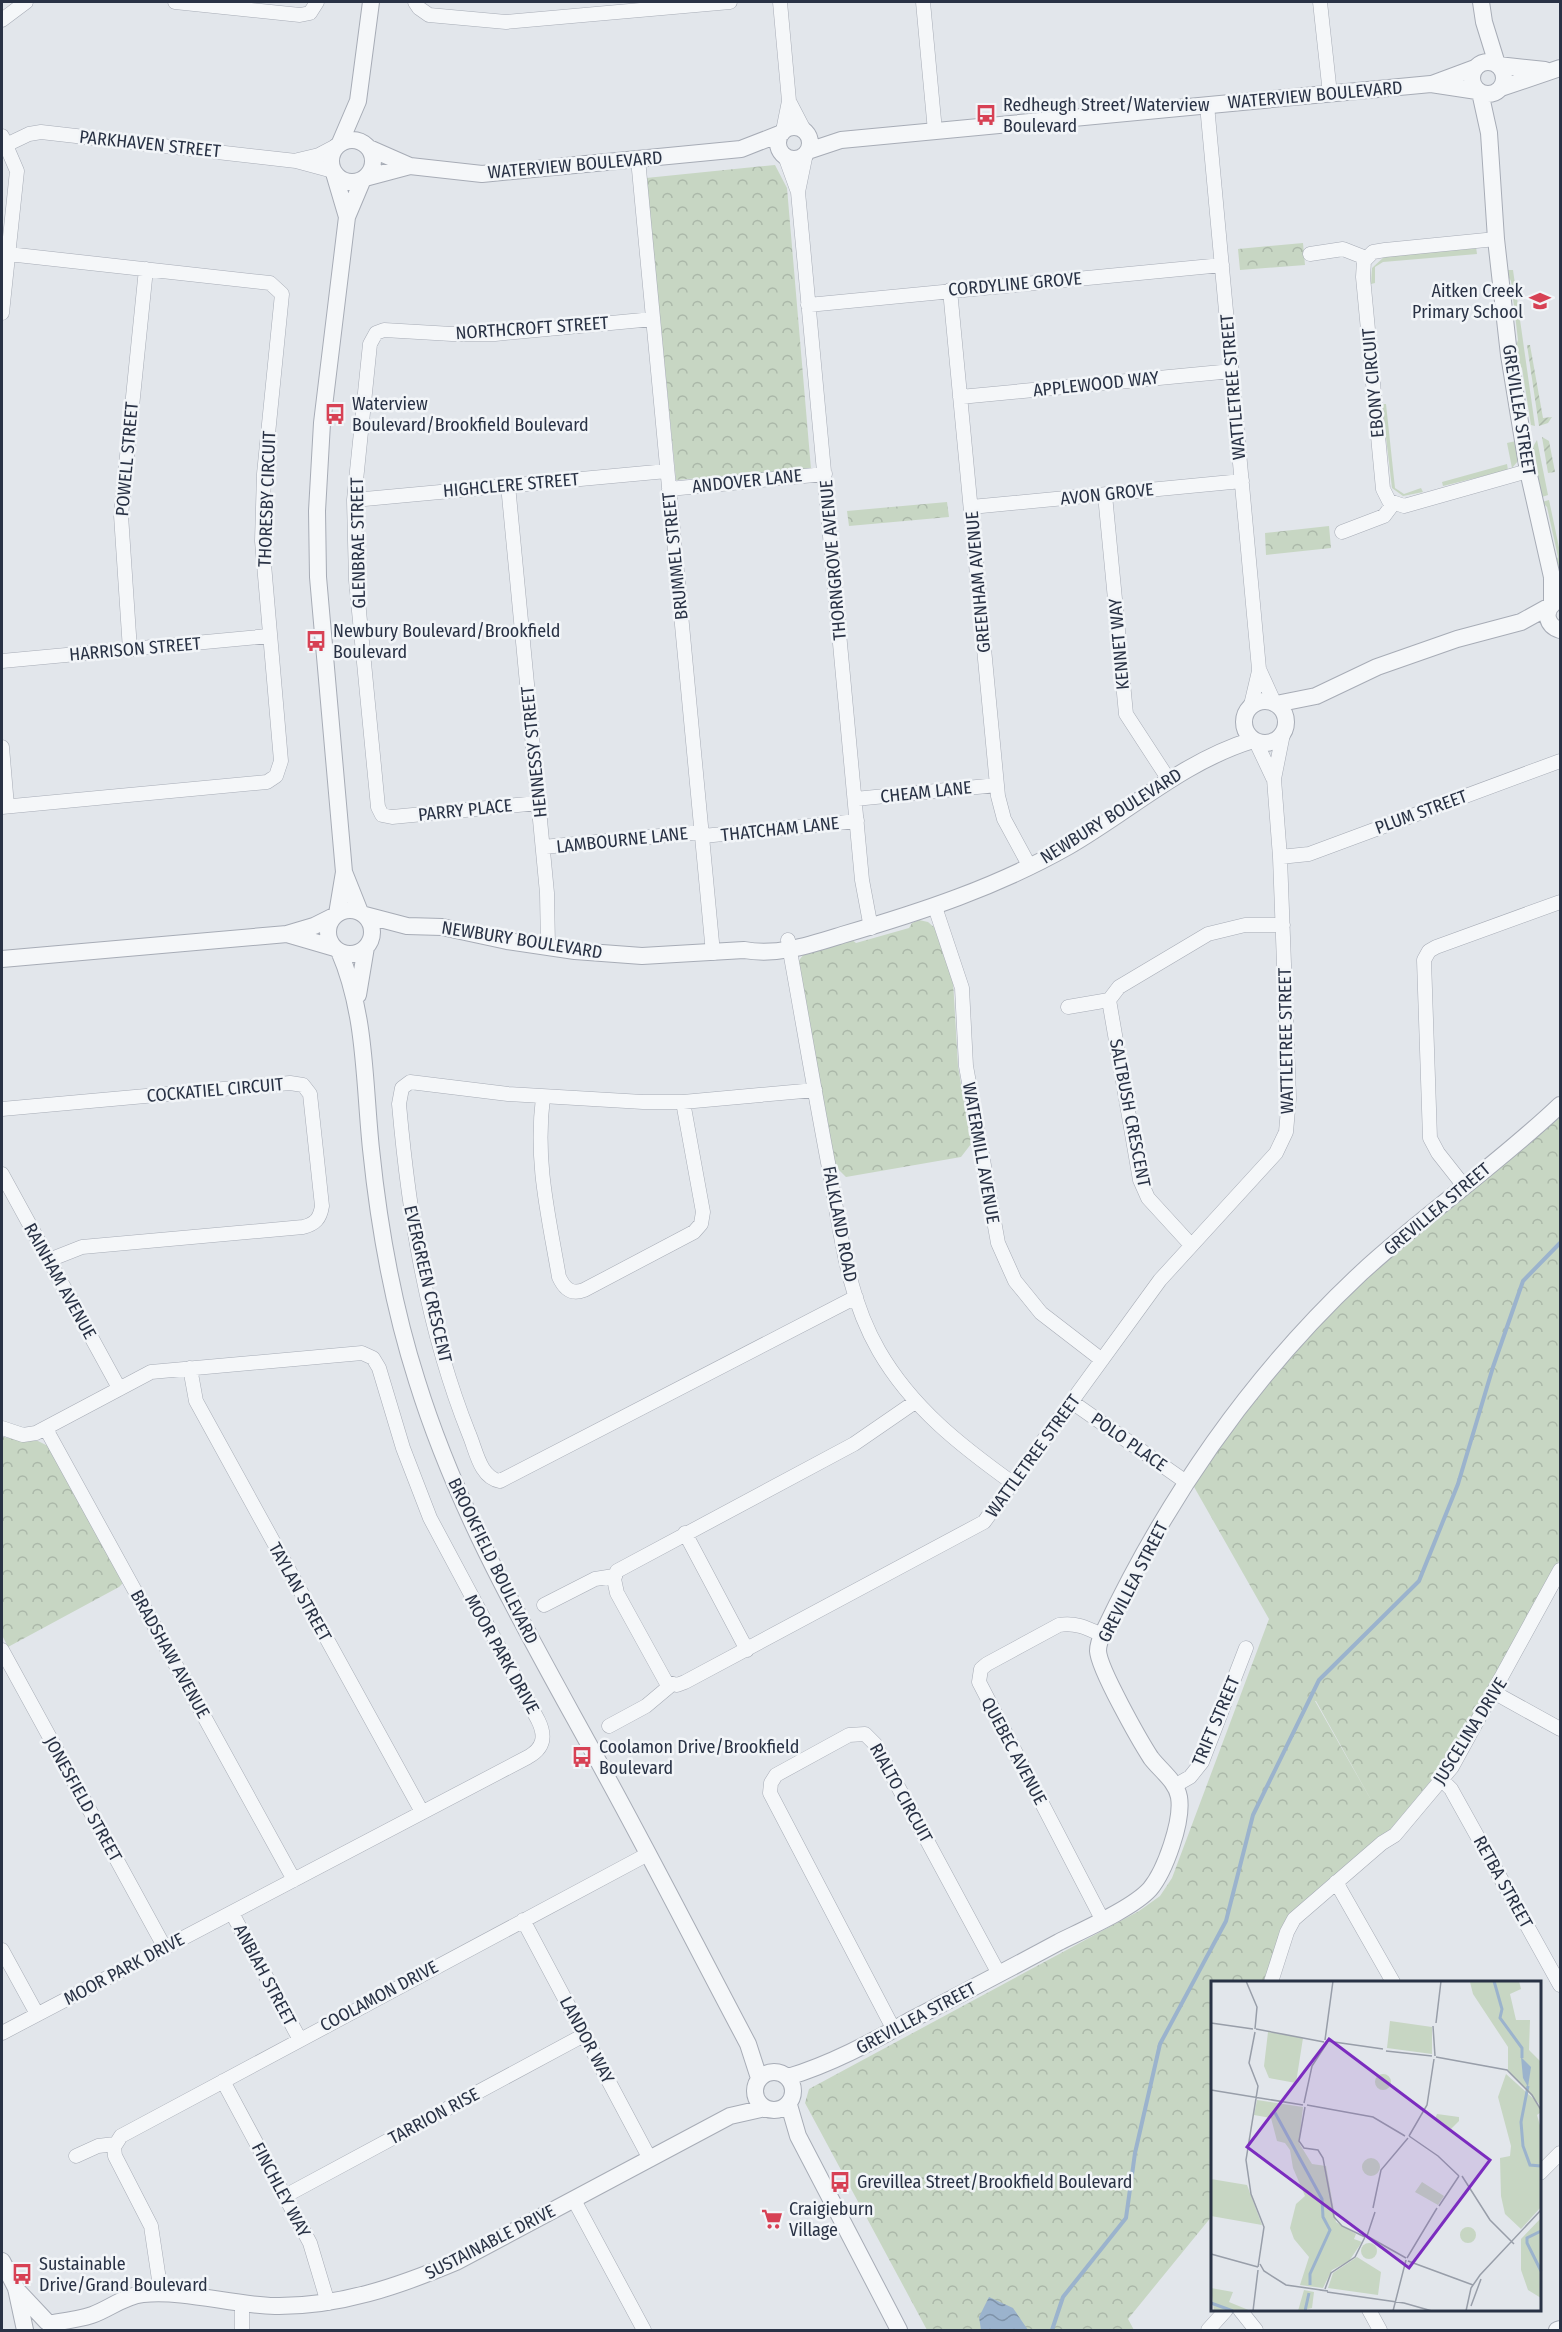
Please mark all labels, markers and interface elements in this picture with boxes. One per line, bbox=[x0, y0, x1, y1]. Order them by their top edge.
street label: WATERVIEW BOULEVARD bbox=[1227, 76, 1403, 114]
place label: Redheugh Street/Waterview Boulevard bbox=[1003, 94, 1210, 137]
bus stop icon: Redheugh Street/Waterview Boulevard bbox=[974, 103, 998, 127]
street label: PARKHAVEN STREET bbox=[78, 126, 222, 162]
street label: WATERVIEW BOULEVARD bbox=[487, 146, 663, 184]
street label: CORDYLINE GROVE bbox=[947, 267, 1083, 301]
place label: Aitken Creek Primary School bbox=[1412, 280, 1524, 323]
school or university icon: Aitken Creek Primary School bbox=[1528, 289, 1552, 313]
street label: NORTHCROFT STREET bbox=[455, 312, 610, 344]
street label: WATTLETREE STREET bbox=[1216, 313, 1250, 461]
street label: EBONY CIRCUIT bbox=[1357, 327, 1389, 439]
street label: GREVILLEA STREET bbox=[1498, 343, 1540, 478]
street label: APPLEWOOD WAY bbox=[1032, 366, 1160, 402]
place label: Waterview Boulevard/Brookfield Boulevard bbox=[352, 393, 589, 436]
street label: POWELL STREET bbox=[111, 400, 143, 517]
bus stop icon: Waterview Boulevard/Brookfield Boulevard bbox=[323, 402, 347, 426]
street label: THORESBY CIRCUIT bbox=[254, 430, 280, 567]
street label: ANDOVER LANE bbox=[691, 464, 803, 498]
street label: HIGHCLERE STREET bbox=[442, 468, 581, 502]
street label: GLENBRAE STREET bbox=[346, 476, 370, 609]
street label: AVON GROVE bbox=[1059, 478, 1155, 510]
street label: THORNGROVE AVENUE bbox=[815, 479, 851, 641]
street label: BRUMMEL STREET bbox=[657, 490, 693, 621]
street label: GREENHAM AVENUE bbox=[961, 510, 995, 654]
street label: KENNET WAY bbox=[1104, 597, 1134, 691]
place label: Newbury Boulevard/Brookfield Boulevard bbox=[333, 620, 560, 663]
bus stop icon: Newbury Boulevard/Brookfield Boulevard bbox=[304, 629, 328, 653]
street label: HARRISON STREET bbox=[68, 632, 202, 666]
street label: HENNESSY STREET bbox=[516, 685, 552, 819]
street label: NEWBURY BOULEVARD bbox=[1036, 764, 1186, 868]
street label: CHEAM LANE bbox=[879, 776, 973, 808]
street label: PLUM STREET bbox=[1372, 785, 1471, 839]
street label: PARRY PLACE bbox=[417, 794, 513, 826]
street label: THATCHAM LANE bbox=[720, 812, 840, 846]
street label: LAMBOURNE LANE bbox=[555, 822, 689, 858]
street label: NEWBURY BOULEVARD bbox=[440, 916, 604, 964]
street label: WATTLETREE STREET bbox=[1274, 967, 1298, 1114]
street label: SALTBUSH CRESCENT bbox=[1105, 1037, 1155, 1190]
street label: COCKATIEL CIRCUIT bbox=[146, 1073, 285, 1107]
street label: WATERMILL AVENUE bbox=[958, 1081, 1004, 1225]
street label: GREVILLEA STREET bbox=[1379, 1158, 1495, 1260]
street label: FALKLAND ROAD bbox=[818, 1164, 862, 1284]
street label: EVERGREEN CRESCENT bbox=[399, 1203, 457, 1365]
street label: RAINHAM AVENUE bbox=[19, 1219, 101, 1343]
street label: WATTLETREE STREET bbox=[981, 1390, 1085, 1522]
street label: POLO PLACE bbox=[1087, 1408, 1171, 1476]
street label: BROOKFIELD BOULEVARD bbox=[443, 1474, 543, 1648]
street label: GREVILLEA STREET bbox=[1093, 1517, 1173, 1646]
street label: TAYLAN STREET bbox=[264, 1539, 336, 1646]
street label: BRADSHAW AVENUE bbox=[126, 1586, 214, 1722]
street label: MOOR PARK DRIVE bbox=[460, 1590, 544, 1718]
street label: TRIFT STREET bbox=[1187, 1672, 1245, 1769]
street label: JUSCELINA DRIVE bbox=[1428, 1674, 1512, 1788]
street label: QUEBEC AVENUE bbox=[976, 1693, 1052, 1809]
street label: JONESFIELD STREET bbox=[39, 1732, 127, 1866]
place label: Coolamon Drive/Brookfield Boulevard bbox=[599, 1736, 799, 1779]
street label: RIALTO CIRCUIT bbox=[865, 1740, 938, 1847]
bus stop icon: Coolamon Drive/Brookfield Boulevard bbox=[570, 1745, 594, 1769]
street label: RETBA STREET bbox=[1469, 1832, 1538, 1932]
street label: ANBIAH STREET bbox=[229, 1921, 301, 2030]
street label: MOOR PARK DRIVE bbox=[60, 1928, 188, 2010]
street label: COOLAMON DRIVE bbox=[316, 1956, 442, 2036]
street label: GREVILLEA STREET bbox=[852, 1977, 980, 2059]
inset map bbox=[1211, 1981, 1541, 2311]
street label: LANDOR WAY bbox=[555, 1993, 619, 2087]
street label: TARRION RISE bbox=[385, 2083, 483, 2149]
street label: FINCHLEY WAY bbox=[247, 2139, 315, 2241]
bus stop icon: Grevillea Street/Brookfield Boulevard bbox=[828, 2170, 852, 2194]
place label: Grevillea Street/Brookfield Boulevard bbox=[857, 2171, 1132, 2193]
place label: Craigieburn Village bbox=[789, 2198, 874, 2241]
street label: SUSTAINABLE DRIVE bbox=[421, 2200, 559, 2284]
supermarket icon: Craigieburn Village bbox=[760, 2207, 784, 2231]
place label: Sustainable Drive/Grand Boulevard bbox=[39, 2253, 208, 2296]
bus stop icon: Sustainable Drive/Grand Boulevard bbox=[10, 2262, 34, 2286]

